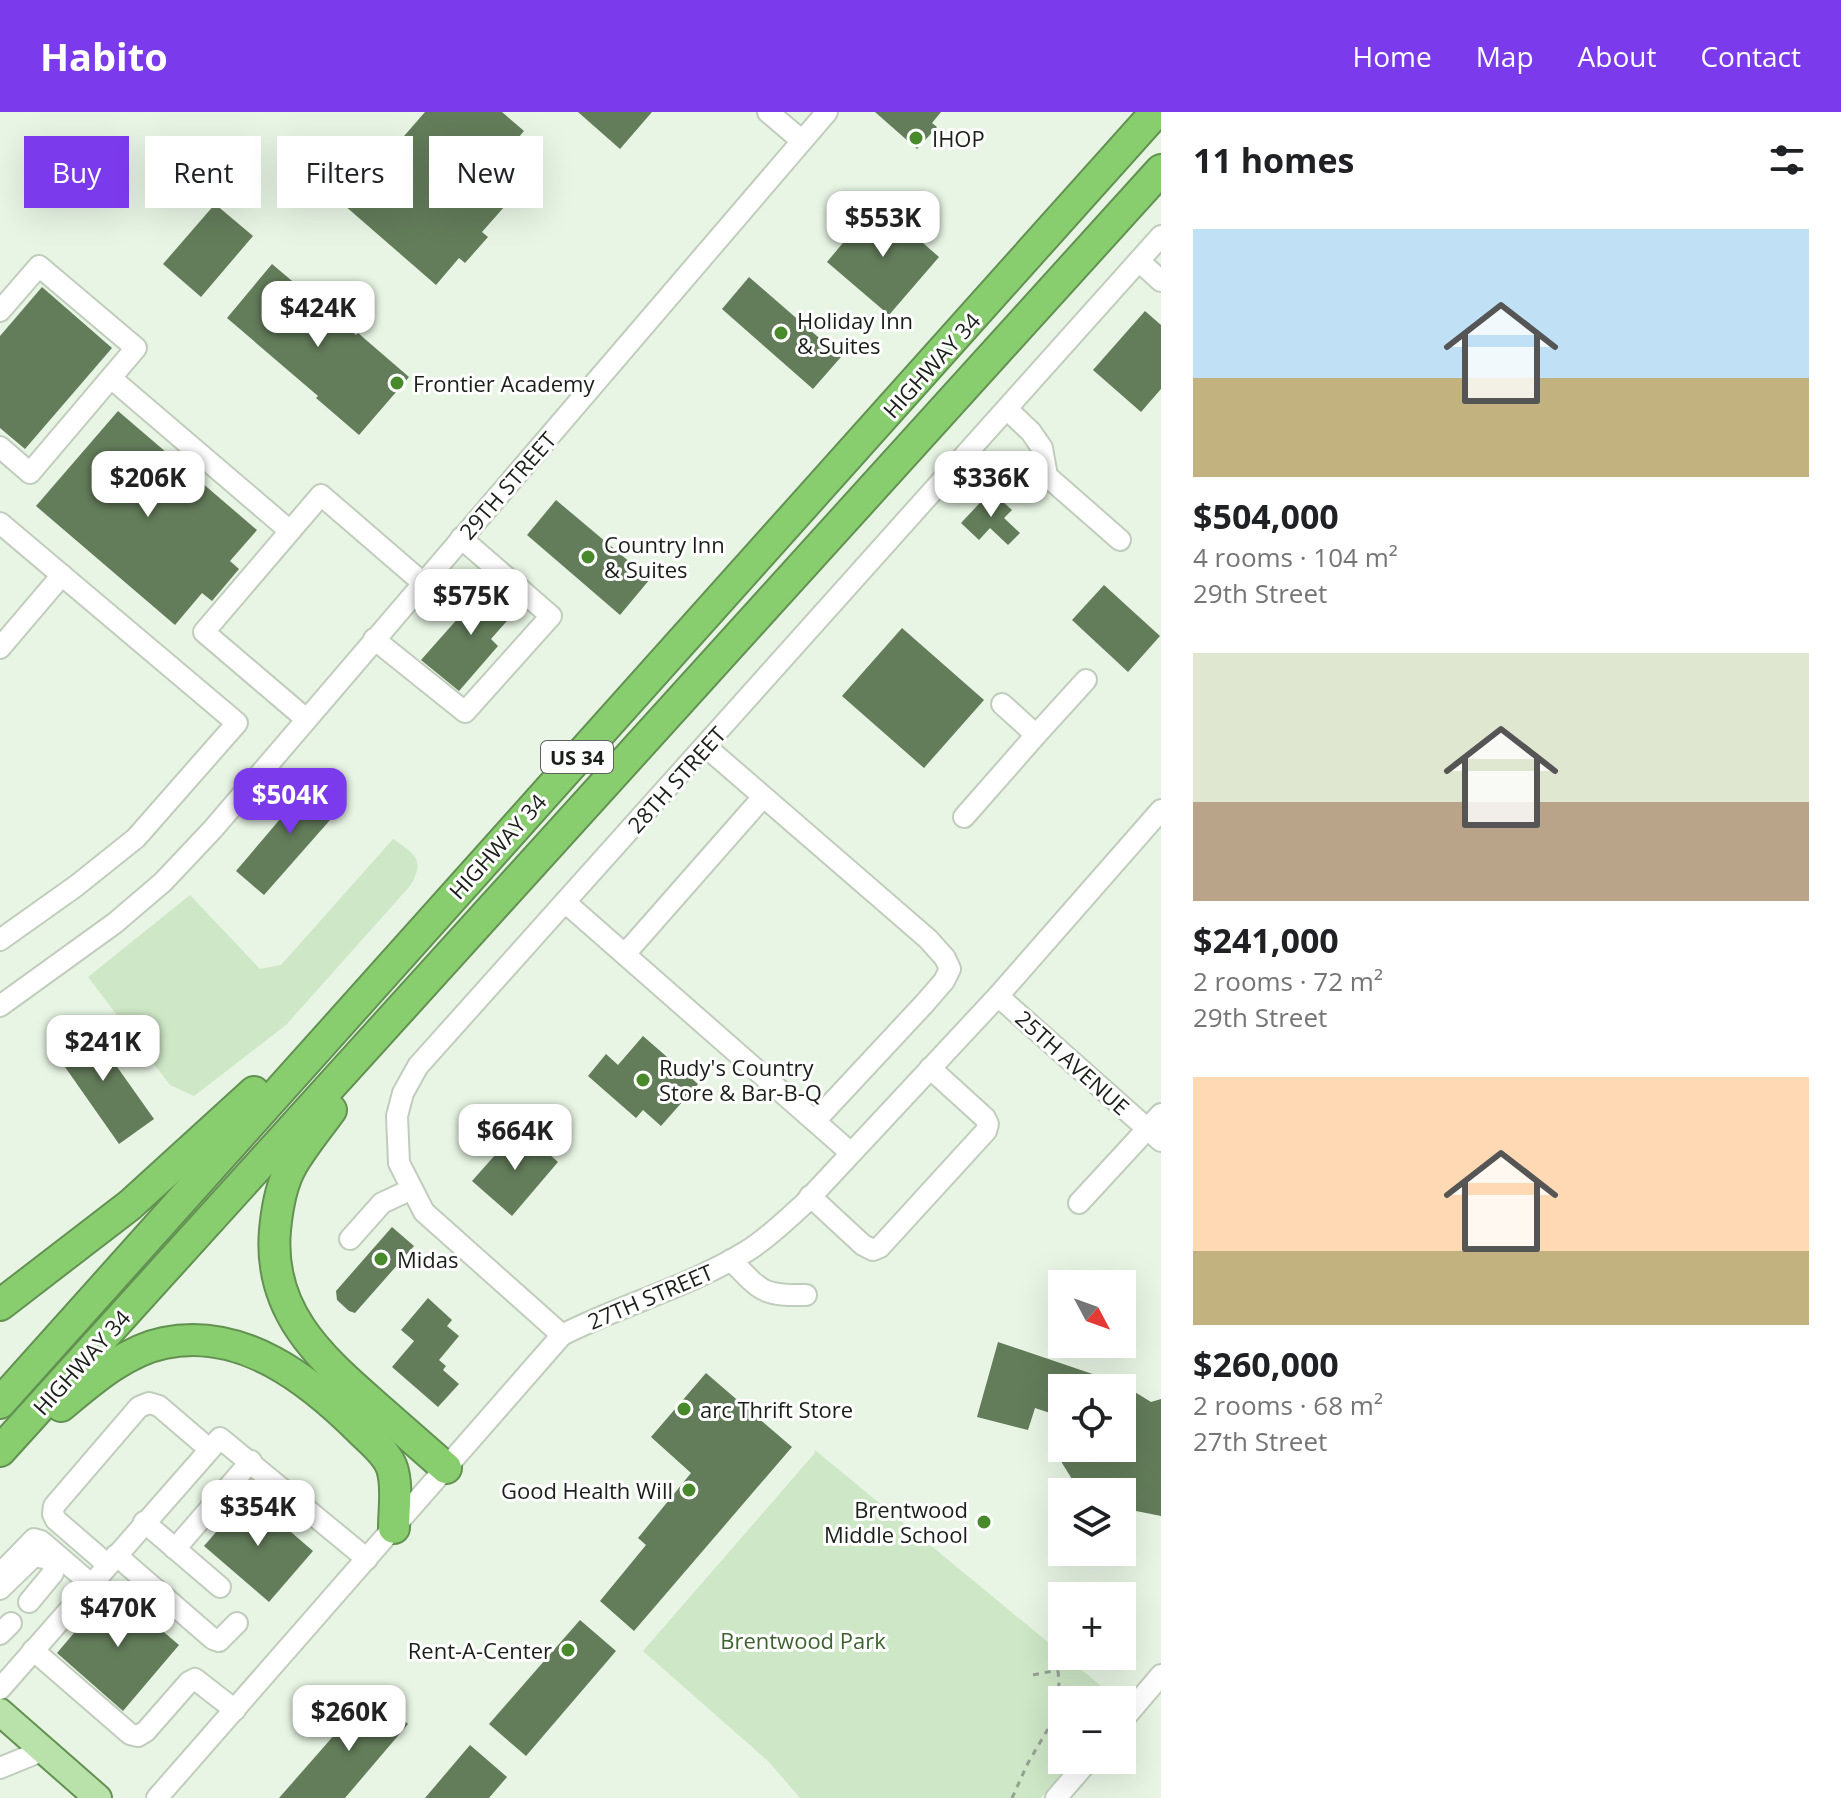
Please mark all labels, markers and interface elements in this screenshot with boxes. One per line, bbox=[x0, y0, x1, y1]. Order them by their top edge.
text: Habito bbox=[40, 30, 168, 82]
text: Home bbox=[1353, 37, 1432, 75]
text: Map bbox=[1476, 37, 1534, 75]
text: About bbox=[1578, 37, 1656, 75]
text: Contact bbox=[1700, 37, 1801, 75]
place label: IHOP bbox=[932, 123, 985, 153]
marker: IHOP bbox=[907, 129, 925, 147]
chip: Buy bbox=[24, 136, 129, 208]
chip: Rent bbox=[145, 136, 261, 208]
chip: Filters bbox=[277, 136, 413, 208]
chip: New bbox=[429, 136, 543, 208]
text: 11 homes bbox=[1193, 137, 1354, 183]
icon: filters bbox=[1765, 138, 1809, 182]
pin: $553K bbox=[827, 191, 939, 259]
text: $553K bbox=[845, 199, 921, 235]
pin: $424K bbox=[262, 281, 374, 349]
icon: home bbox=[1429, 281, 1573, 425]
text: $424K bbox=[280, 289, 356, 325]
place label: Holiday Inn & Suites bbox=[797, 305, 913, 360]
street label: HIGHWAY 34 bbox=[876, 306, 987, 424]
marker: Holiday Inn & Suites bbox=[772, 324, 790, 342]
place label: Frontier Academy bbox=[413, 368, 595, 398]
marker: Frontier Academy bbox=[388, 374, 406, 392]
street label: 29TH STREET bbox=[452, 425, 562, 545]
pin: $206K bbox=[92, 451, 204, 519]
pin: $336K bbox=[935, 451, 1047, 519]
text: $206K bbox=[110, 459, 186, 495]
text: $336K bbox=[953, 459, 1029, 495]
text: $504,000 bbox=[1193, 493, 1339, 539]
place label: Country Inn & Suites bbox=[604, 529, 725, 584]
text: 4 rooms · 104 m² bbox=[1193, 539, 1398, 575]
marker: Country Inn & Suites bbox=[579, 548, 597, 566]
pin: $575K bbox=[415, 569, 527, 637]
text: 29th Street bbox=[1193, 575, 1327, 611]
text: $575K bbox=[433, 577, 509, 613]
icon: home bbox=[1429, 705, 1573, 849]
street label: 28TH STREET bbox=[620, 719, 732, 839]
road number: US 34 bbox=[541, 741, 613, 773]
pin: $504K bbox=[234, 768, 346, 836]
text: $504K bbox=[252, 776, 328, 812]
street label: HIGHWAY 34 bbox=[442, 787, 553, 905]
text: $241,000 bbox=[1193, 917, 1339, 963]
text: 2 rooms · 72 m² bbox=[1193, 963, 1383, 999]
text: 29th Street bbox=[1193, 999, 1327, 1035]
street label: 25TH AVENUE bbox=[1010, 1003, 1136, 1121]
pin: $241K bbox=[47, 1015, 159, 1083]
text: $241K bbox=[65, 1023, 141, 1059]
place label: Rudy's Country Store & Bar-B-Q bbox=[659, 1052, 822, 1107]
marker: Rudy's Country Store & Bar-B-Q bbox=[634, 1071, 652, 1089]
pin: $664K bbox=[459, 1104, 571, 1172]
text: $664K bbox=[477, 1112, 553, 1148]
icon: home bbox=[1429, 1129, 1573, 1273]
place label: Midas bbox=[397, 1244, 459, 1274]
marker: Midas bbox=[372, 1250, 390, 1268]
street label: 27TH STREET bbox=[583, 1256, 717, 1336]
north arrow bbox=[1048, 1270, 1136, 1358]
map controls bbox=[1048, 1270, 1136, 1774]
street label: HIGHWAY 34 bbox=[26, 1303, 137, 1421]
text: $260,000 bbox=[1193, 1341, 1339, 1387]
button: locate bbox=[1048, 1374, 1136, 1462]
text: 2 rooms · 68 m² bbox=[1193, 1387, 1383, 1423]
place label: arc Thrift Store bbox=[700, 1394, 853, 1424]
marker: arc Thrift Store bbox=[675, 1400, 693, 1418]
text: 27th Street bbox=[1193, 1423, 1327, 1459]
place label: Good Health Will bbox=[501, 1475, 673, 1505]
button: layers bbox=[1048, 1478, 1136, 1566]
pin: $354K bbox=[202, 1480, 314, 1548]
marker: Good Health Will bbox=[680, 1481, 698, 1499]
text: $354K bbox=[220, 1488, 296, 1524]
place label: Brentwood Middle School bbox=[824, 1494, 968, 1549]
marker: Brentwood Middle School bbox=[975, 1513, 993, 1531]
pin: $470K bbox=[62, 1581, 174, 1649]
button: + bbox=[1048, 1582, 1136, 1670]
text: $470K bbox=[80, 1589, 156, 1625]
park label: Brentwood Park bbox=[720, 1625, 886, 1655]
place label: Rent-A-Center bbox=[408, 1635, 552, 1665]
marker: Rent-A-Center bbox=[559, 1641, 577, 1659]
pin: $260K bbox=[293, 1685, 405, 1753]
button: − bbox=[1048, 1686, 1136, 1774]
text: $260K bbox=[311, 1693, 387, 1729]

